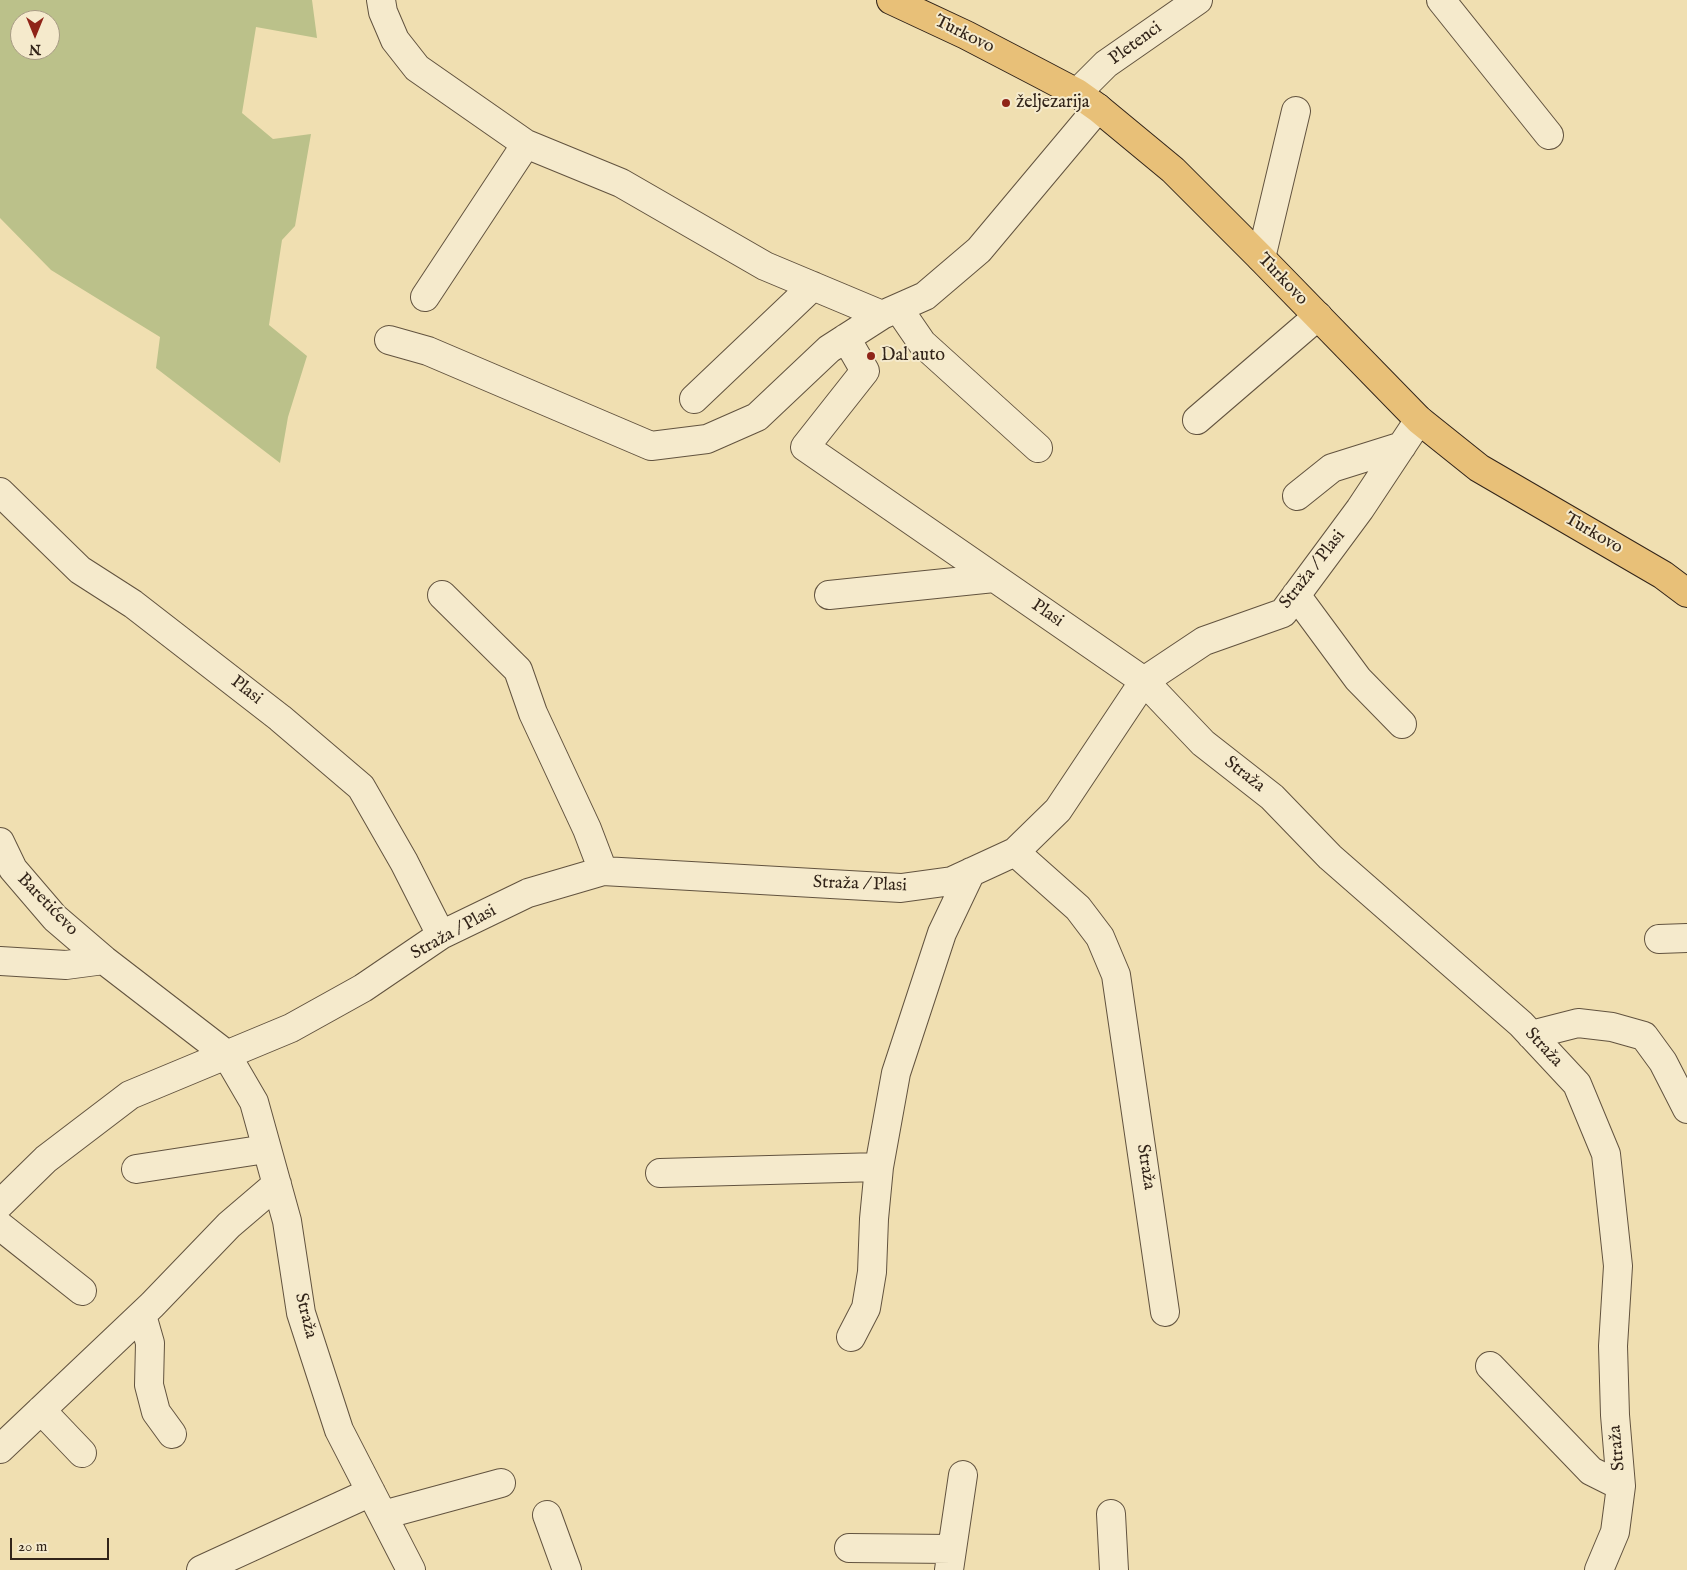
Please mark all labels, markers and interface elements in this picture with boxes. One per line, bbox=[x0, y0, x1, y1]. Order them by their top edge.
north arrow bbox=[10, 10, 60, 60]
street label: Turkovo bbox=[931, 11, 997, 59]
street label: Pletenci bbox=[1105, 18, 1167, 70]
text: N bbox=[29, 40, 41, 58]
place label: željezarija bbox=[1016, 92, 1090, 114]
marker: željezarija bbox=[1000, 97, 1012, 109]
street label: Turkovo bbox=[1252, 249, 1312, 311]
place label: Dal auto bbox=[881, 345, 945, 367]
marker: Dal auto bbox=[865, 350, 877, 362]
street label: Turkovo bbox=[1560, 509, 1626, 559]
street label: Straža / Plasi bbox=[1276, 526, 1350, 614]
street label: Plasi bbox=[1027, 595, 1067, 633]
street label: Plasi bbox=[226, 672, 266, 710]
street label: Straža bbox=[1219, 752, 1269, 798]
street label: Baretićevo bbox=[12, 869, 82, 941]
street label: Straža / Plasi bbox=[813, 873, 907, 897]
street label: Straža / Plasi bbox=[408, 901, 500, 965]
street label: Straža bbox=[1519, 1024, 1567, 1072]
street label: Straža bbox=[1131, 1143, 1159, 1191]
street label: Straža bbox=[289, 1291, 321, 1341]
street label: Straža bbox=[1605, 1424, 1631, 1472]
scale bar bbox=[12, 1528, 111, 1560]
text: 20 m bbox=[18, 1537, 47, 1556]

